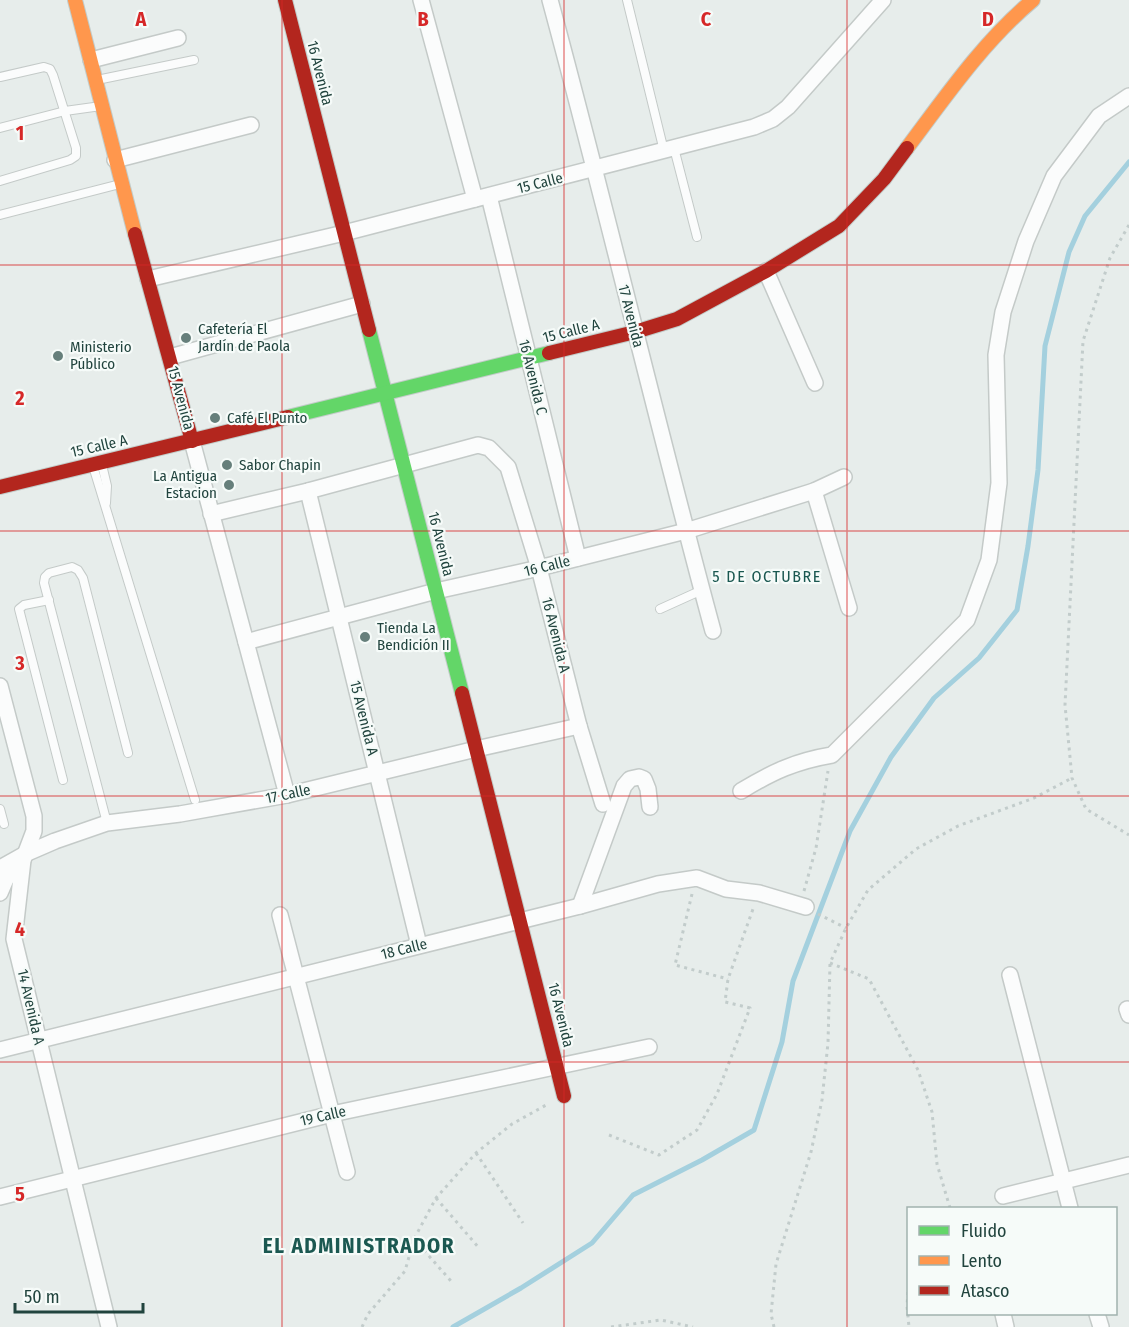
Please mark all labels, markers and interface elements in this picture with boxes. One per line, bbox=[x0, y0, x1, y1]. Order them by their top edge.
text: A bbox=[135, 7, 148, 31]
text: B bbox=[417, 7, 429, 31]
text: C bbox=[701, 7, 712, 31]
text: D bbox=[982, 7, 994, 31]
street label: 16 Avenida bbox=[303, 39, 337, 107]
text: 1 bbox=[16, 121, 24, 145]
street label: 15 Calle bbox=[515, 169, 565, 197]
street label: 17 Avenida bbox=[614, 283, 648, 349]
street label: 15 Calle A bbox=[541, 315, 601, 347]
place label: Cafetería El Jardín de Paola bbox=[198, 320, 290, 355]
marker: Cafetería El Jardín de Paola bbox=[179, 331, 193, 345]
street label: 16 Avenida C bbox=[515, 337, 551, 417]
place label: Ministerio Público bbox=[70, 338, 132, 373]
marker: Ministerio Público bbox=[51, 349, 65, 363]
street label: 15 Avenida bbox=[164, 364, 198, 432]
text: 2 bbox=[14, 386, 25, 410]
place label: Café El Punto bbox=[227, 409, 308, 427]
marker: Café El Punto bbox=[208, 411, 222, 425]
street label: 15 Calle A bbox=[69, 431, 129, 461]
place label: Sabor Chapin bbox=[239, 456, 321, 474]
marker: Sabor Chapin bbox=[220, 458, 234, 472]
place label: La Antigua Estacion bbox=[153, 467, 217, 502]
marker: La Antigua Estacion bbox=[222, 478, 236, 492]
street label: 16 Avenida bbox=[424, 510, 458, 578]
street label: 16 Calle bbox=[522, 552, 572, 580]
district label: 5 DE OCTUBRE bbox=[712, 567, 822, 586]
street label: 16 Avenida A bbox=[538, 595, 574, 675]
place label: Tienda La Bendición II bbox=[377, 619, 450, 654]
marker: Tienda La Bendición II bbox=[358, 630, 372, 644]
text: 3 bbox=[14, 651, 25, 675]
street label: 15 Avenida A bbox=[346, 679, 382, 757]
street label: 17 Calle bbox=[264, 780, 312, 808]
text: 4 bbox=[15, 917, 25, 941]
street label: 18 Calle bbox=[379, 935, 429, 963]
street label: 14 Avenida A bbox=[14, 967, 48, 1047]
street label: 16 Avenida bbox=[544, 981, 578, 1049]
street label: 19 Calle bbox=[298, 1102, 348, 1130]
text: 5 bbox=[15, 1182, 25, 1206]
legend bbox=[907, 1207, 1117, 1315]
text: Fluido bbox=[961, 1220, 1007, 1242]
district label: EL ADMINISTRADOR bbox=[263, 1233, 455, 1259]
text: Lento bbox=[961, 1250, 1002, 1272]
scale bar bbox=[15, 1276, 142, 1314]
text: Atasco bbox=[961, 1280, 1009, 1302]
text: 50 m bbox=[24, 1286, 60, 1308]

